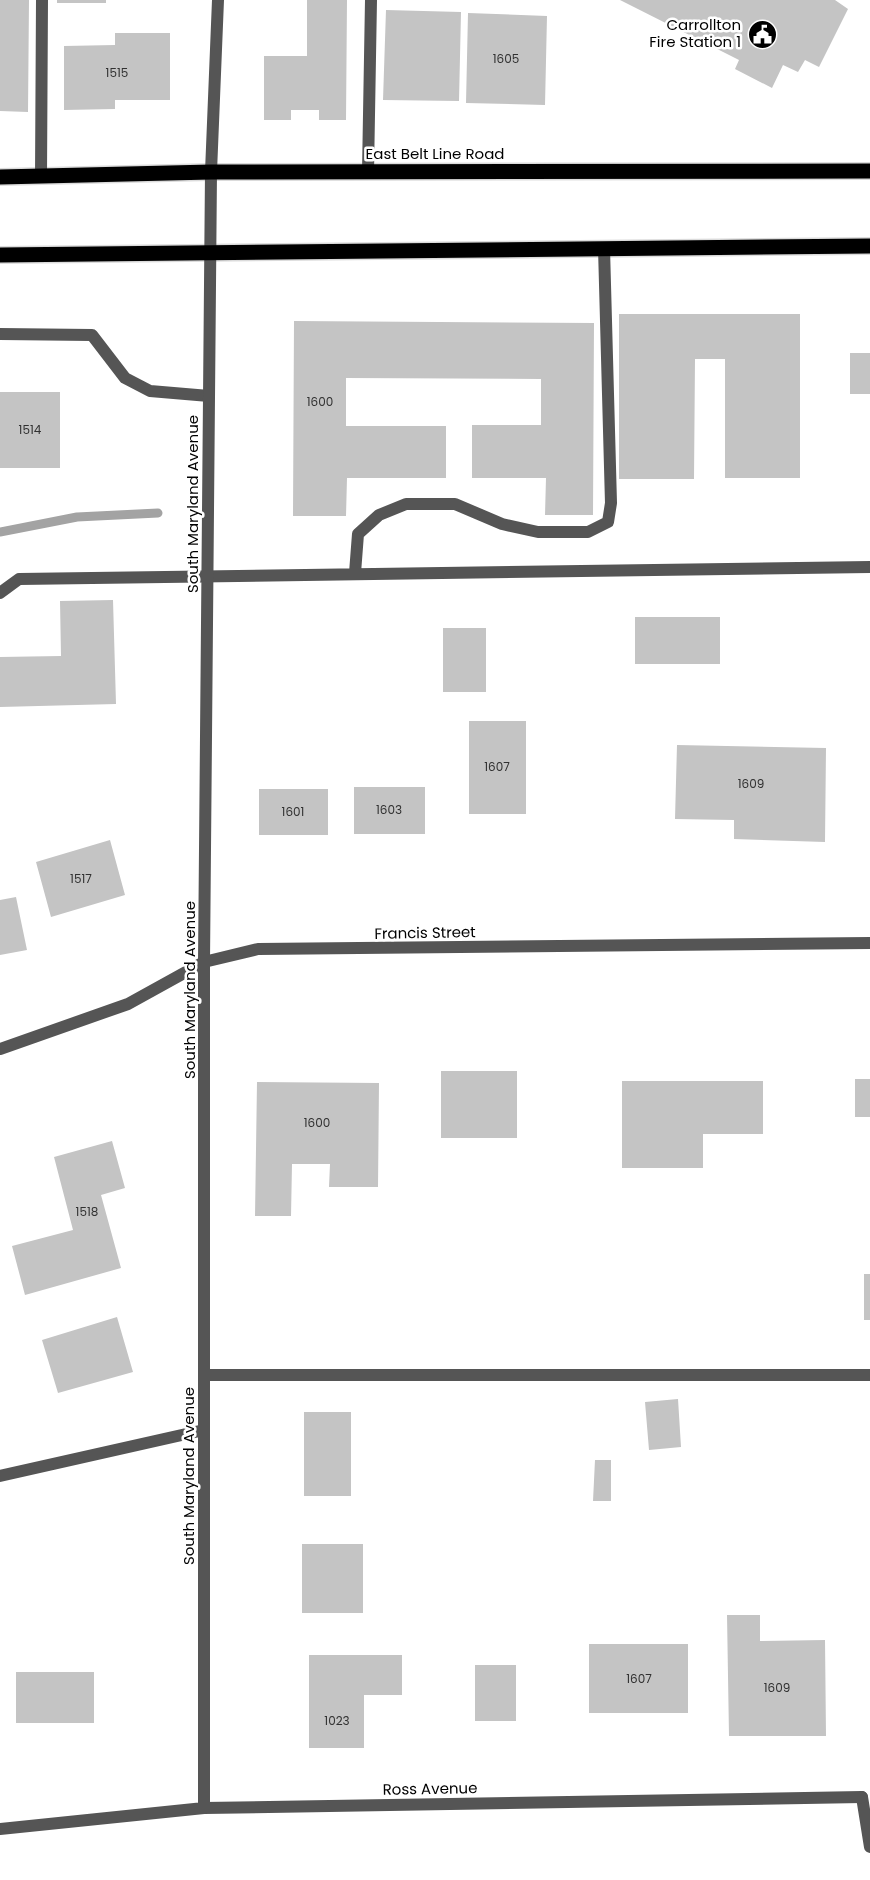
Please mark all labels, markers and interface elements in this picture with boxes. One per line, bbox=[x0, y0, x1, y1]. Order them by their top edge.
place label: Carrollton Fire Station 1 bbox=[649, 14, 741, 52]
public building icon: Carrollton Fire Station 1 bbox=[746, 18, 778, 50]
house number: 1605 bbox=[493, 50, 519, 67]
house number: 1515 bbox=[106, 64, 128, 81]
street label: East Belt Line Road bbox=[366, 143, 504, 164]
house number: 1600 bbox=[307, 393, 333, 410]
street label: South Maryland Avenue bbox=[182, 415, 203, 593]
house number: 1514 bbox=[19, 421, 42, 438]
house number: 1607 bbox=[484, 758, 510, 775]
house number: 1609 bbox=[738, 775, 764, 792]
house number: 1603 bbox=[376, 801, 402, 818]
house number: 1601 bbox=[282, 803, 304, 820]
house number: 1517 bbox=[70, 870, 92, 887]
street label: South Maryland Avenue bbox=[179, 901, 200, 1079]
street label: Francis Street bbox=[374, 921, 476, 944]
house number: 1600 bbox=[304, 1114, 330, 1131]
house number: 1518 bbox=[76, 1203, 98, 1220]
street label: South Maryland Avenue bbox=[178, 1387, 199, 1565]
house number: 1607 bbox=[626, 1670, 652, 1687]
house number: 1609 bbox=[764, 1679, 790, 1696]
house number: 1023 bbox=[324, 1712, 350, 1729]
street label: Ross Avenue bbox=[382, 1777, 478, 1800]

